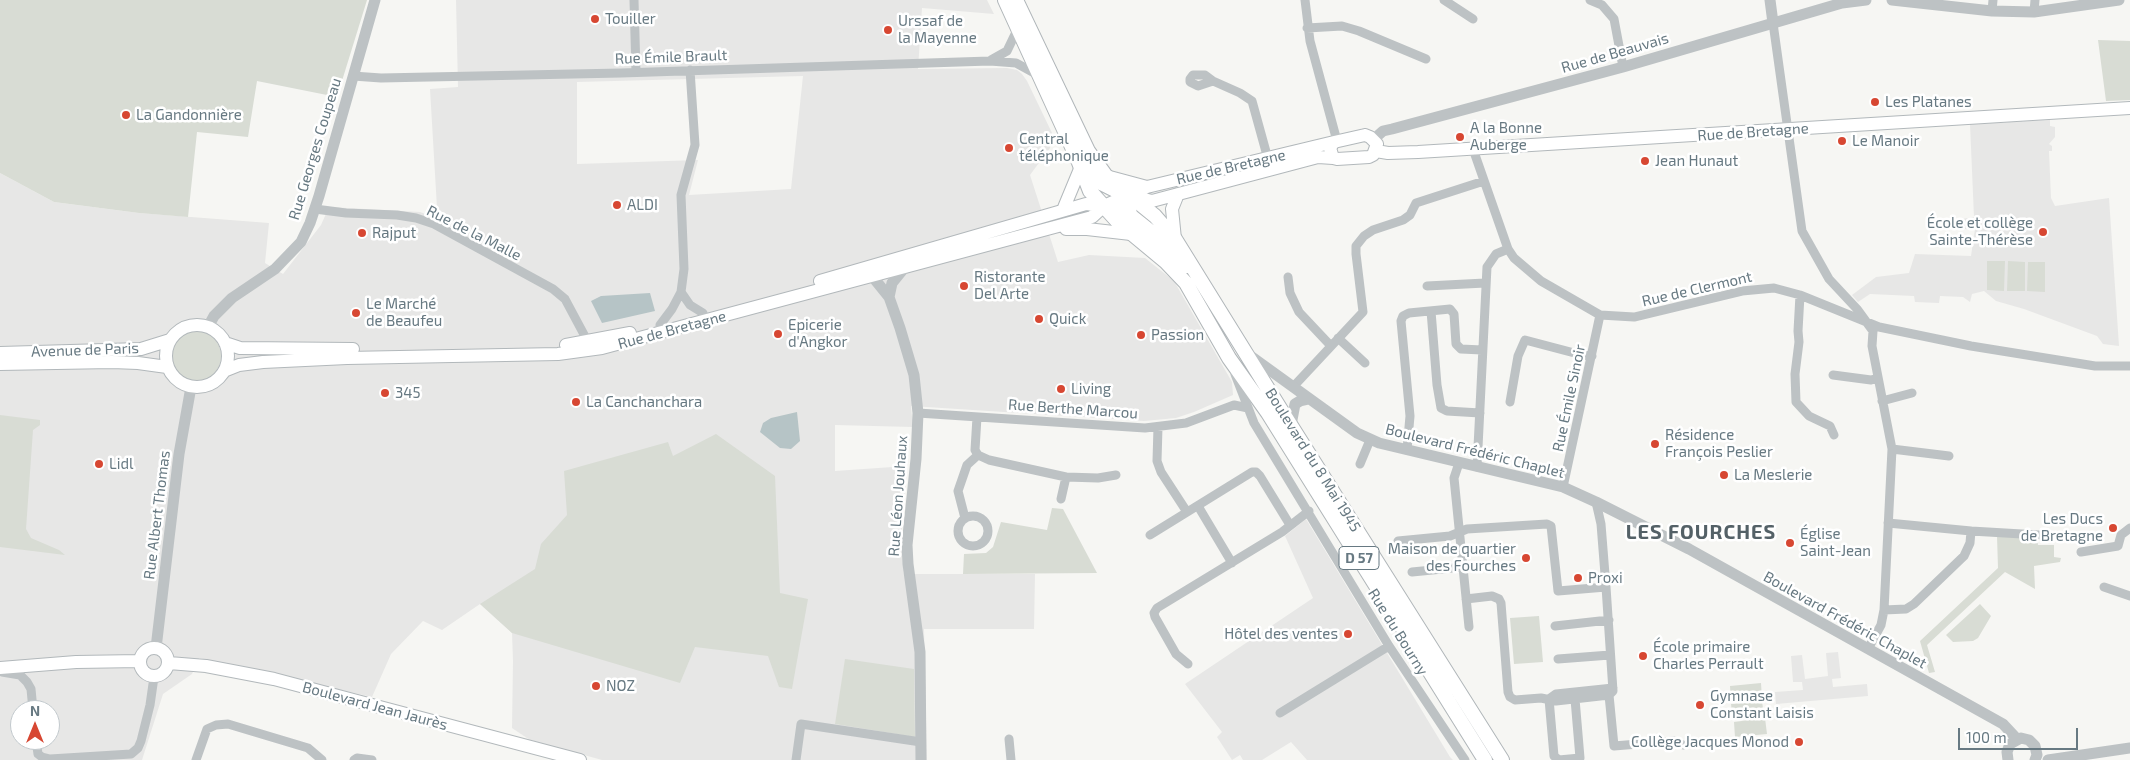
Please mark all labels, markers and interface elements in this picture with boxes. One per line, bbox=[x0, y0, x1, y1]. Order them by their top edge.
place label: Touiller bbox=[605, 10, 656, 28]
place label: Urssaf de la Mayenne bbox=[898, 12, 977, 47]
marker: Touiller bbox=[589, 13, 601, 25]
marker: Urssaf de la Mayenne bbox=[882, 24, 894, 36]
street label: Rue de Beauvais bbox=[1559, 29, 1671, 77]
street label: Rue Émile Brault bbox=[614, 46, 728, 68]
street label: Rue Georges Coupeau bbox=[285, 76, 345, 222]
place label: Les Platanes bbox=[1885, 93, 1972, 111]
marker: Les Platanes bbox=[1869, 96, 1881, 108]
place label: La Gandonnière bbox=[136, 106, 242, 124]
marker: La Gandonnière bbox=[120, 109, 132, 121]
place label: A la Bonne Auberge bbox=[1470, 119, 1542, 154]
street label: Rue de Bretagne bbox=[1697, 119, 1809, 145]
place label: Central téléphonique bbox=[1019, 130, 1109, 165]
marker: A la Bonne Auberge bbox=[1454, 131, 1466, 143]
place label: Le Manoir bbox=[1852, 132, 1919, 150]
marker: Le Manoir bbox=[1836, 135, 1848, 147]
marker: Central téléphonique bbox=[1003, 142, 1015, 154]
street label: Rue de Bretagne bbox=[1175, 146, 1287, 188]
place label: Jean Hunaut bbox=[1655, 152, 1738, 170]
marker: Jean Hunaut bbox=[1639, 155, 1651, 167]
place label: ALDI bbox=[627, 196, 658, 214]
marker: ALDI bbox=[611, 199, 623, 211]
street label: Rue de la Malle bbox=[424, 201, 524, 265]
place label: École et collège Sainte-Thérèse bbox=[1927, 214, 2033, 249]
place label: Rajput bbox=[372, 224, 416, 242]
marker: École et collège Sainte-Thérèse bbox=[2037, 226, 2049, 238]
marker: Rajput bbox=[356, 227, 368, 239]
place label: Ristorante Del Arte bbox=[974, 268, 1046, 303]
street label: Rue de Clermont bbox=[1640, 268, 1754, 310]
marker: Ristorante Del Arte bbox=[958, 280, 970, 292]
place label: Le Marché de Beaufeu bbox=[366, 295, 442, 330]
marker: Le Marché de Beaufeu bbox=[350, 307, 362, 319]
street label: Rue de Bretagne bbox=[616, 307, 728, 353]
place label: Quick bbox=[1049, 310, 1086, 328]
marker: Quick bbox=[1033, 313, 1045, 325]
place label: Epicerie d'Angkor bbox=[788, 316, 848, 351]
place label: Passion bbox=[1151, 326, 1204, 344]
marker: Epicerie d'Angkor bbox=[772, 328, 784, 340]
marker: Passion bbox=[1135, 329, 1147, 341]
street label: Avenue de Paris bbox=[31, 339, 139, 361]
street label: Rue Émile Sinoir bbox=[1549, 343, 1589, 453]
place label: Living bbox=[1071, 380, 1111, 398]
marker: Living bbox=[1055, 383, 1067, 395]
place label: 345 bbox=[395, 384, 421, 402]
street label: Boulevard du 8 Mai 1945 bbox=[1261, 385, 1365, 535]
marker: 345 bbox=[379, 387, 391, 399]
place label: La Canchanchara bbox=[586, 393, 702, 411]
street label: Rue Berthe Marcou bbox=[1008, 395, 1138, 423]
marker: La Canchanchara bbox=[570, 396, 582, 408]
street label: Boulevard Frédéric Chaplet bbox=[1384, 420, 1566, 482]
place label: Résidence François Peslier bbox=[1665, 426, 1773, 461]
street label: Rue Léon Jouhaux bbox=[885, 435, 911, 557]
marker: Résidence François Peslier bbox=[1649, 438, 1661, 450]
street label: Rue Albert Thomas bbox=[140, 450, 174, 580]
place label: Lidl bbox=[109, 455, 133, 473]
marker: Lidl bbox=[93, 458, 105, 470]
place label: La Meslerie bbox=[1734, 466, 1812, 484]
marker: La Meslerie bbox=[1718, 469, 1730, 481]
place label: Les Ducs de Bretagne bbox=[2021, 510, 2103, 545]
district label: LES FOURCHES bbox=[1624, 520, 1778, 544]
marker: Les Ducs de Bretagne bbox=[2107, 522, 2119, 534]
place label: Église Saint-Jean bbox=[1800, 525, 1871, 560]
marker: Église Saint-Jean bbox=[1784, 537, 1796, 549]
place label: Maison de quartier des Fourches bbox=[1388, 540, 1516, 575]
road number: D 57 bbox=[1339, 546, 1379, 570]
marker: Maison de quartier des Fourches bbox=[1520, 552, 1532, 564]
street label: Boulevard Frédéric Chaplet bbox=[1760, 568, 1930, 672]
place label: Proxi bbox=[1588, 569, 1623, 587]
marker: Proxi bbox=[1572, 572, 1584, 584]
street label: Rue du Bourny bbox=[1364, 585, 1432, 679]
place label: Hôtel des ventes bbox=[1224, 625, 1338, 643]
marker: Hôtel des ventes bbox=[1342, 628, 1354, 640]
place label: École primaire Charles Perrault bbox=[1653, 638, 1764, 673]
marker: École primaire Charles Perrault bbox=[1637, 650, 1649, 662]
place label: NOZ bbox=[606, 677, 635, 695]
street label: Boulevard Jean Jaurès bbox=[300, 678, 450, 734]
marker: NOZ bbox=[590, 680, 602, 692]
place label: Gymnase Constant Laisis bbox=[1710, 687, 1814, 722]
marker: Gymnase Constant Laisis bbox=[1694, 699, 1706, 711]
north arrow bbox=[10, 700, 60, 750]
text: N bbox=[30, 702, 40, 719]
scale bar bbox=[1960, 718, 2080, 750]
text: 100 m bbox=[1966, 728, 2007, 746]
place label: Collège Jacques Monod bbox=[1631, 733, 1789, 751]
marker: Collège Jacques Monod bbox=[1793, 736, 1805, 748]

